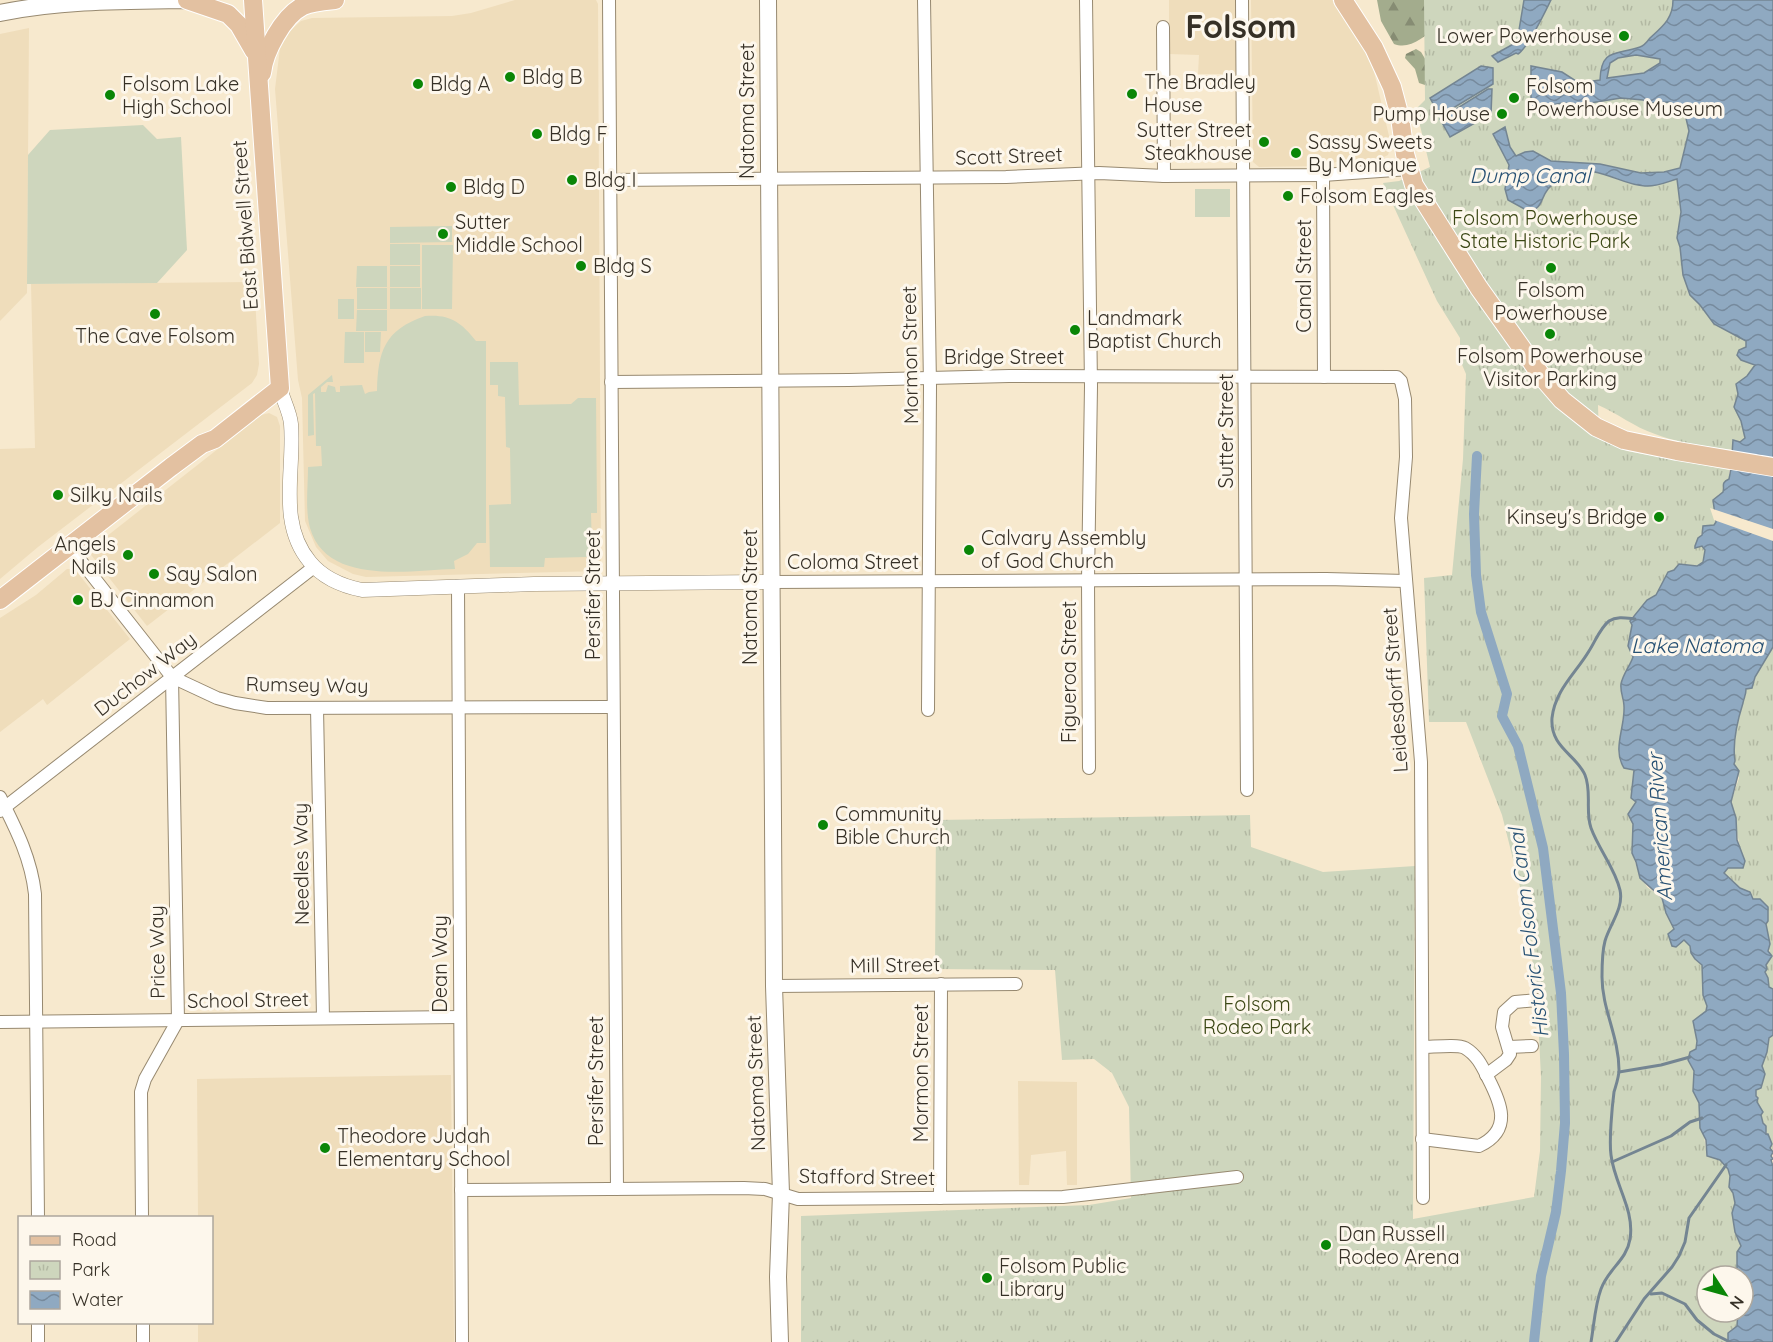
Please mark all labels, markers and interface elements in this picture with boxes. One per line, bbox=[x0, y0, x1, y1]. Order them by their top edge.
district label: Folsom bbox=[1185, 6, 1297, 46]
place label: Lower Powerhouse bbox=[1436, 23, 1612, 48]
marker: Lower Powerhouse bbox=[1617, 29, 1631, 43]
street label: Natoma Street bbox=[734, 43, 759, 179]
place label: Bldg B bbox=[522, 64, 582, 89]
place label: The Bradley House bbox=[1144, 69, 1256, 117]
marker: Bldg B bbox=[503, 70, 517, 84]
place label: Folsom Lake High School bbox=[122, 71, 239, 119]
place label: Bldg A bbox=[430, 71, 490, 96]
place label: Folsom Powerhouse Museum bbox=[1526, 73, 1723, 121]
marker: Bldg A bbox=[411, 77, 425, 91]
marker: The Bradley House bbox=[1125, 87, 1139, 101]
marker: Folsom Lake High School bbox=[103, 88, 117, 102]
marker: Folsom Powerhouse Museum bbox=[1507, 91, 1521, 105]
place label: Pump House bbox=[1372, 101, 1490, 126]
marker: Pump House bbox=[1495, 107, 1509, 121]
place label: Sutter Street Steakhouse bbox=[1137, 117, 1252, 165]
place label: Bldg F bbox=[549, 121, 608, 146]
marker: Bldg F bbox=[530, 127, 544, 141]
place label: Sassy Sweets By Monique bbox=[1308, 129, 1432, 177]
marker: Sutter Street Steakhouse bbox=[1257, 135, 1271, 149]
street label: East Bidwell Street bbox=[226, 139, 263, 311]
street label: Scott Street bbox=[955, 141, 1063, 170]
marker: Sassy Sweets By Monique bbox=[1289, 146, 1303, 160]
water label: Dump Canal bbox=[1470, 162, 1593, 188]
place label: Bldg I bbox=[584, 167, 636, 192]
marker: Bldg I bbox=[565, 173, 579, 187]
place label: Bldg D bbox=[463, 174, 525, 199]
marker: Bldg D bbox=[444, 180, 458, 194]
place label: Folsom Eagles bbox=[1300, 183, 1434, 208]
marker: Folsom Eagles bbox=[1281, 189, 1295, 203]
park label: Folsom Powerhouse State Historic Park bbox=[1452, 205, 1638, 253]
place label: Sutter Middle School bbox=[455, 209, 583, 257]
street label: Canal Street bbox=[1291, 219, 1316, 333]
marker: Sutter Middle School bbox=[436, 227, 450, 241]
place label: Bldg S bbox=[593, 253, 652, 278]
marker: Bldg S bbox=[574, 259, 588, 273]
marker: Folsom Powerhouse bbox=[1544, 261, 1558, 275]
place label: Folsom Powerhouse bbox=[1494, 277, 1608, 325]
street label: Mormon Street bbox=[896, 285, 923, 424]
place label: Landmark Baptist Church bbox=[1087, 305, 1222, 353]
marker: The Cave Folsom bbox=[148, 307, 162, 321]
place label: The Cave Folsom bbox=[75, 323, 235, 348]
marker: Landmark Baptist Church bbox=[1068, 323, 1082, 337]
marker: Folsom Powerhouse Visitor Parking bbox=[1543, 327, 1557, 341]
place label: Folsom Powerhouse Visitor Parking bbox=[1457, 343, 1643, 391]
street label: Bridge Street bbox=[944, 344, 1065, 369]
street label: Sutter Street bbox=[1213, 373, 1238, 489]
place label: Silky Nails bbox=[70, 482, 163, 507]
marker: Silky Nails bbox=[51, 488, 65, 502]
place label: Kinsey's Bridge bbox=[1507, 504, 1647, 529]
marker: Kinsey's Bridge bbox=[1652, 510, 1666, 524]
place label: Calvary Assembly of God Church bbox=[981, 525, 1146, 573]
street label: Natoma Street bbox=[737, 529, 762, 665]
street label: Persifer Street bbox=[580, 530, 605, 660]
place label: Angels Nails bbox=[54, 531, 116, 579]
marker: Calvary Assembly of God Church bbox=[962, 543, 976, 557]
marker: Angels Nails bbox=[121, 548, 135, 562]
street label: Coloma Street bbox=[787, 549, 919, 574]
place label: Say Salon bbox=[166, 561, 258, 586]
marker: Say Salon bbox=[147, 567, 161, 581]
place label: BJ Cinnamon bbox=[90, 587, 214, 612]
marker: BJ Cinnamon bbox=[71, 593, 85, 607]
street label: Figueroa Street bbox=[1056, 601, 1081, 743]
street label: Leidesdorff Street bbox=[1376, 606, 1413, 773]
street label: Duchow Way bbox=[89, 626, 201, 721]
water label: Lake Natoma bbox=[1631, 632, 1764, 658]
street label: Rumsey Way bbox=[245, 671, 369, 698]
water label: American River bbox=[1641, 749, 1677, 902]
place label: Community Bible Church bbox=[835, 801, 950, 849]
street label: Needles Way bbox=[287, 803, 314, 925]
marker: Community Bible Church bbox=[816, 818, 830, 832]
water label: Historic Folsom Canal bbox=[1502, 825, 1554, 1039]
street label: Price Way bbox=[143, 905, 170, 999]
street label: Dean Way bbox=[427, 915, 452, 1013]
street label: Mill Street bbox=[850, 951, 940, 978]
street label: School Street bbox=[187, 986, 309, 1013]
park label: Folsom Rodeo Park bbox=[1203, 991, 1311, 1039]
street label: Mormon Street bbox=[908, 1004, 933, 1142]
street label: Natoma Street bbox=[741, 1014, 770, 1151]
street label: Persifer Street bbox=[583, 1016, 608, 1146]
place label: Theodore Judah Elementary School bbox=[337, 1123, 510, 1171]
marker: Theodore Judah Elementary School bbox=[318, 1141, 332, 1155]
street label: Stafford Street bbox=[799, 1163, 935, 1190]
legend bbox=[18, 1216, 213, 1324]
place label: Dan Russell Rodeo Arena bbox=[1338, 1221, 1460, 1269]
text: Road bbox=[72, 1228, 117, 1251]
marker: Dan Russell Rodeo Arena bbox=[1319, 1238, 1333, 1252]
place label: Folsom Public Library bbox=[999, 1253, 1126, 1301]
text: Park bbox=[72, 1258, 110, 1281]
north arrow bbox=[1695, 1264, 1755, 1324]
marker: Folsom Public Library bbox=[980, 1271, 994, 1285]
text: Water bbox=[72, 1288, 123, 1311]
text: N bbox=[1726, 1292, 1749, 1313]

